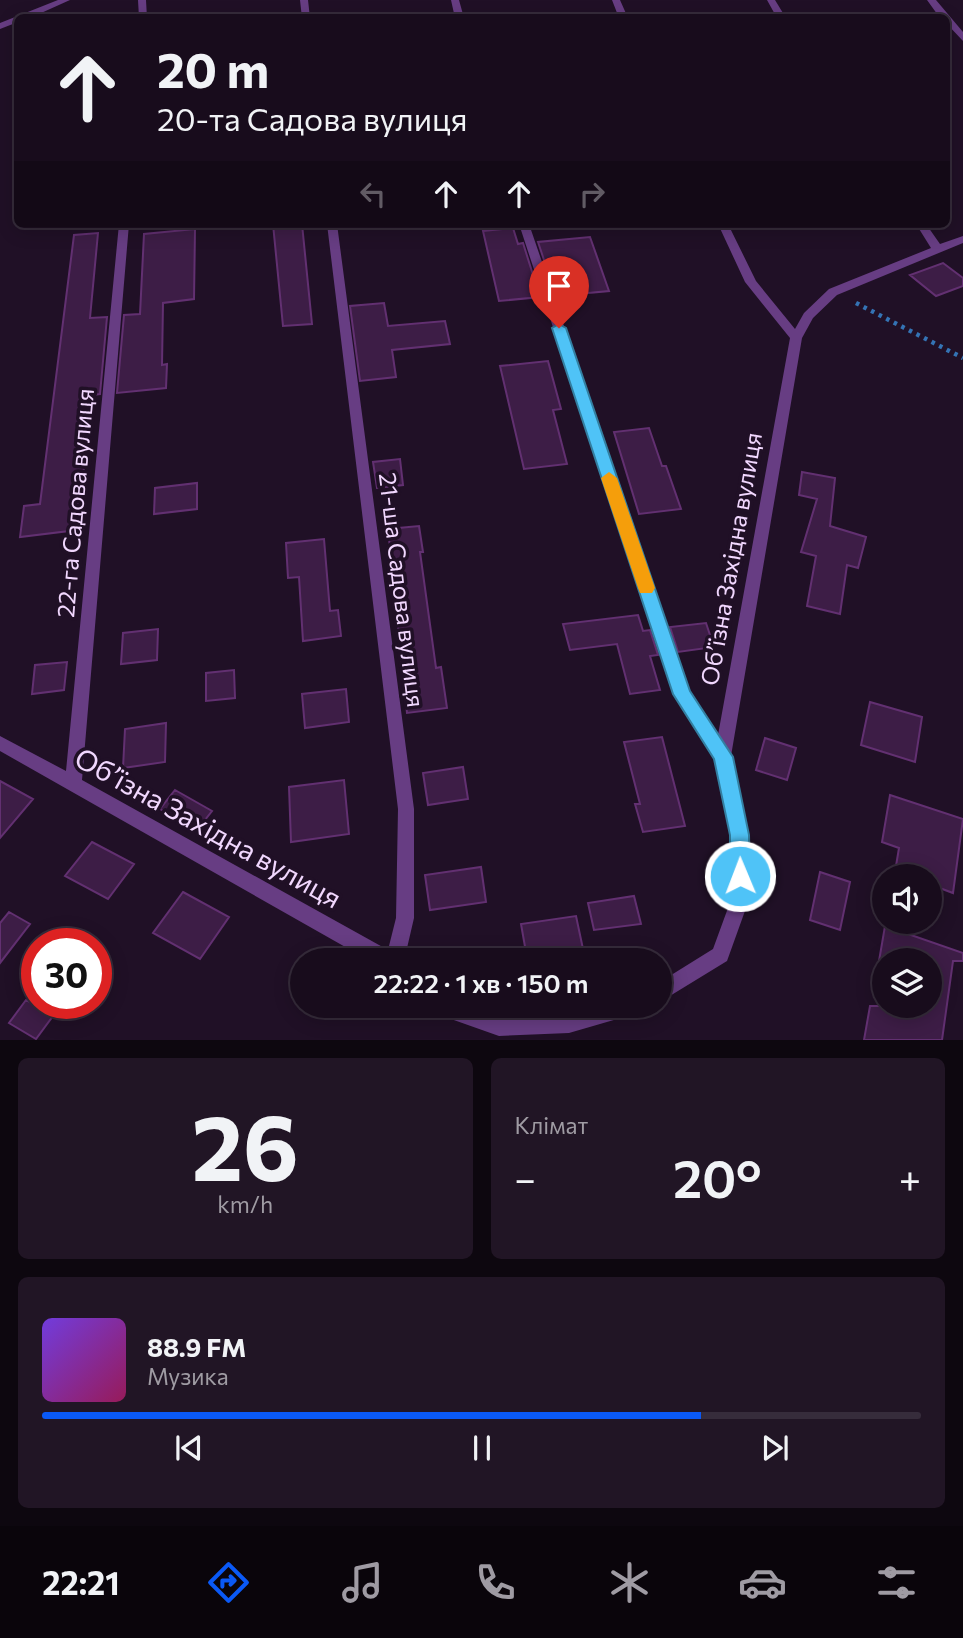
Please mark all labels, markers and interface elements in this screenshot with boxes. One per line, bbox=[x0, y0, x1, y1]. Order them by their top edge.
text: 20 m bbox=[157, 38, 269, 98]
icon: ahead bbox=[42, 42, 133, 133]
text: 20-та Садова вулиця bbox=[157, 98, 468, 138]
icon: left bbox=[354, 175, 392, 213]
icon: ahead bbox=[427, 175, 465, 213]
icon: ahead bbox=[500, 175, 538, 213]
icon: right bbox=[573, 175, 611, 213]
pin bbox=[529, 256, 589, 328]
icon: arrive bbox=[540, 267, 578, 305]
street label: 22-га Садова вулиця bbox=[50, 387, 99, 619]
street label: Обʼїзна Західна вулиця bbox=[694, 430, 767, 688]
street label: 21-ша Садова вулиця bbox=[374, 471, 431, 709]
street label: Обʼїзна Західна вулиця bbox=[69, 740, 348, 915]
position arrow bbox=[703, 839, 777, 913]
map controls bbox=[872, 864, 942, 1018]
button: sound bbox=[872, 864, 942, 934]
speed limit sign: 30 bbox=[21, 928, 112, 1019]
button: layers bbox=[872, 948, 942, 1018]
text: 22:22 · 1 хв · 150 m bbox=[374, 967, 588, 998]
text: 26 bbox=[192, 1088, 299, 1200]
text: Клімат bbox=[515, 1111, 588, 1139]
text: 20° bbox=[673, 1145, 762, 1209]
text: − bbox=[515, 1154, 536, 1201]
text: + bbox=[899, 1154, 921, 1201]
text: km/h bbox=[217, 1190, 273, 1218]
text: 88.9 FM bbox=[147, 1331, 246, 1362]
text: Музика bbox=[147, 1362, 229, 1390]
icon: previous bbox=[170, 1429, 208, 1467]
icon: pause bbox=[463, 1429, 501, 1467]
icon: next bbox=[756, 1429, 794, 1467]
icon: directions bbox=[204, 1558, 253, 1607]
icon: music bbox=[338, 1558, 387, 1607]
icon: phone bbox=[471, 1558, 520, 1607]
icon: climate bbox=[605, 1558, 654, 1607]
icon: car bbox=[738, 1558, 787, 1607]
icon: filters bbox=[872, 1558, 921, 1607]
text: 22:21 bbox=[42, 1562, 120, 1602]

